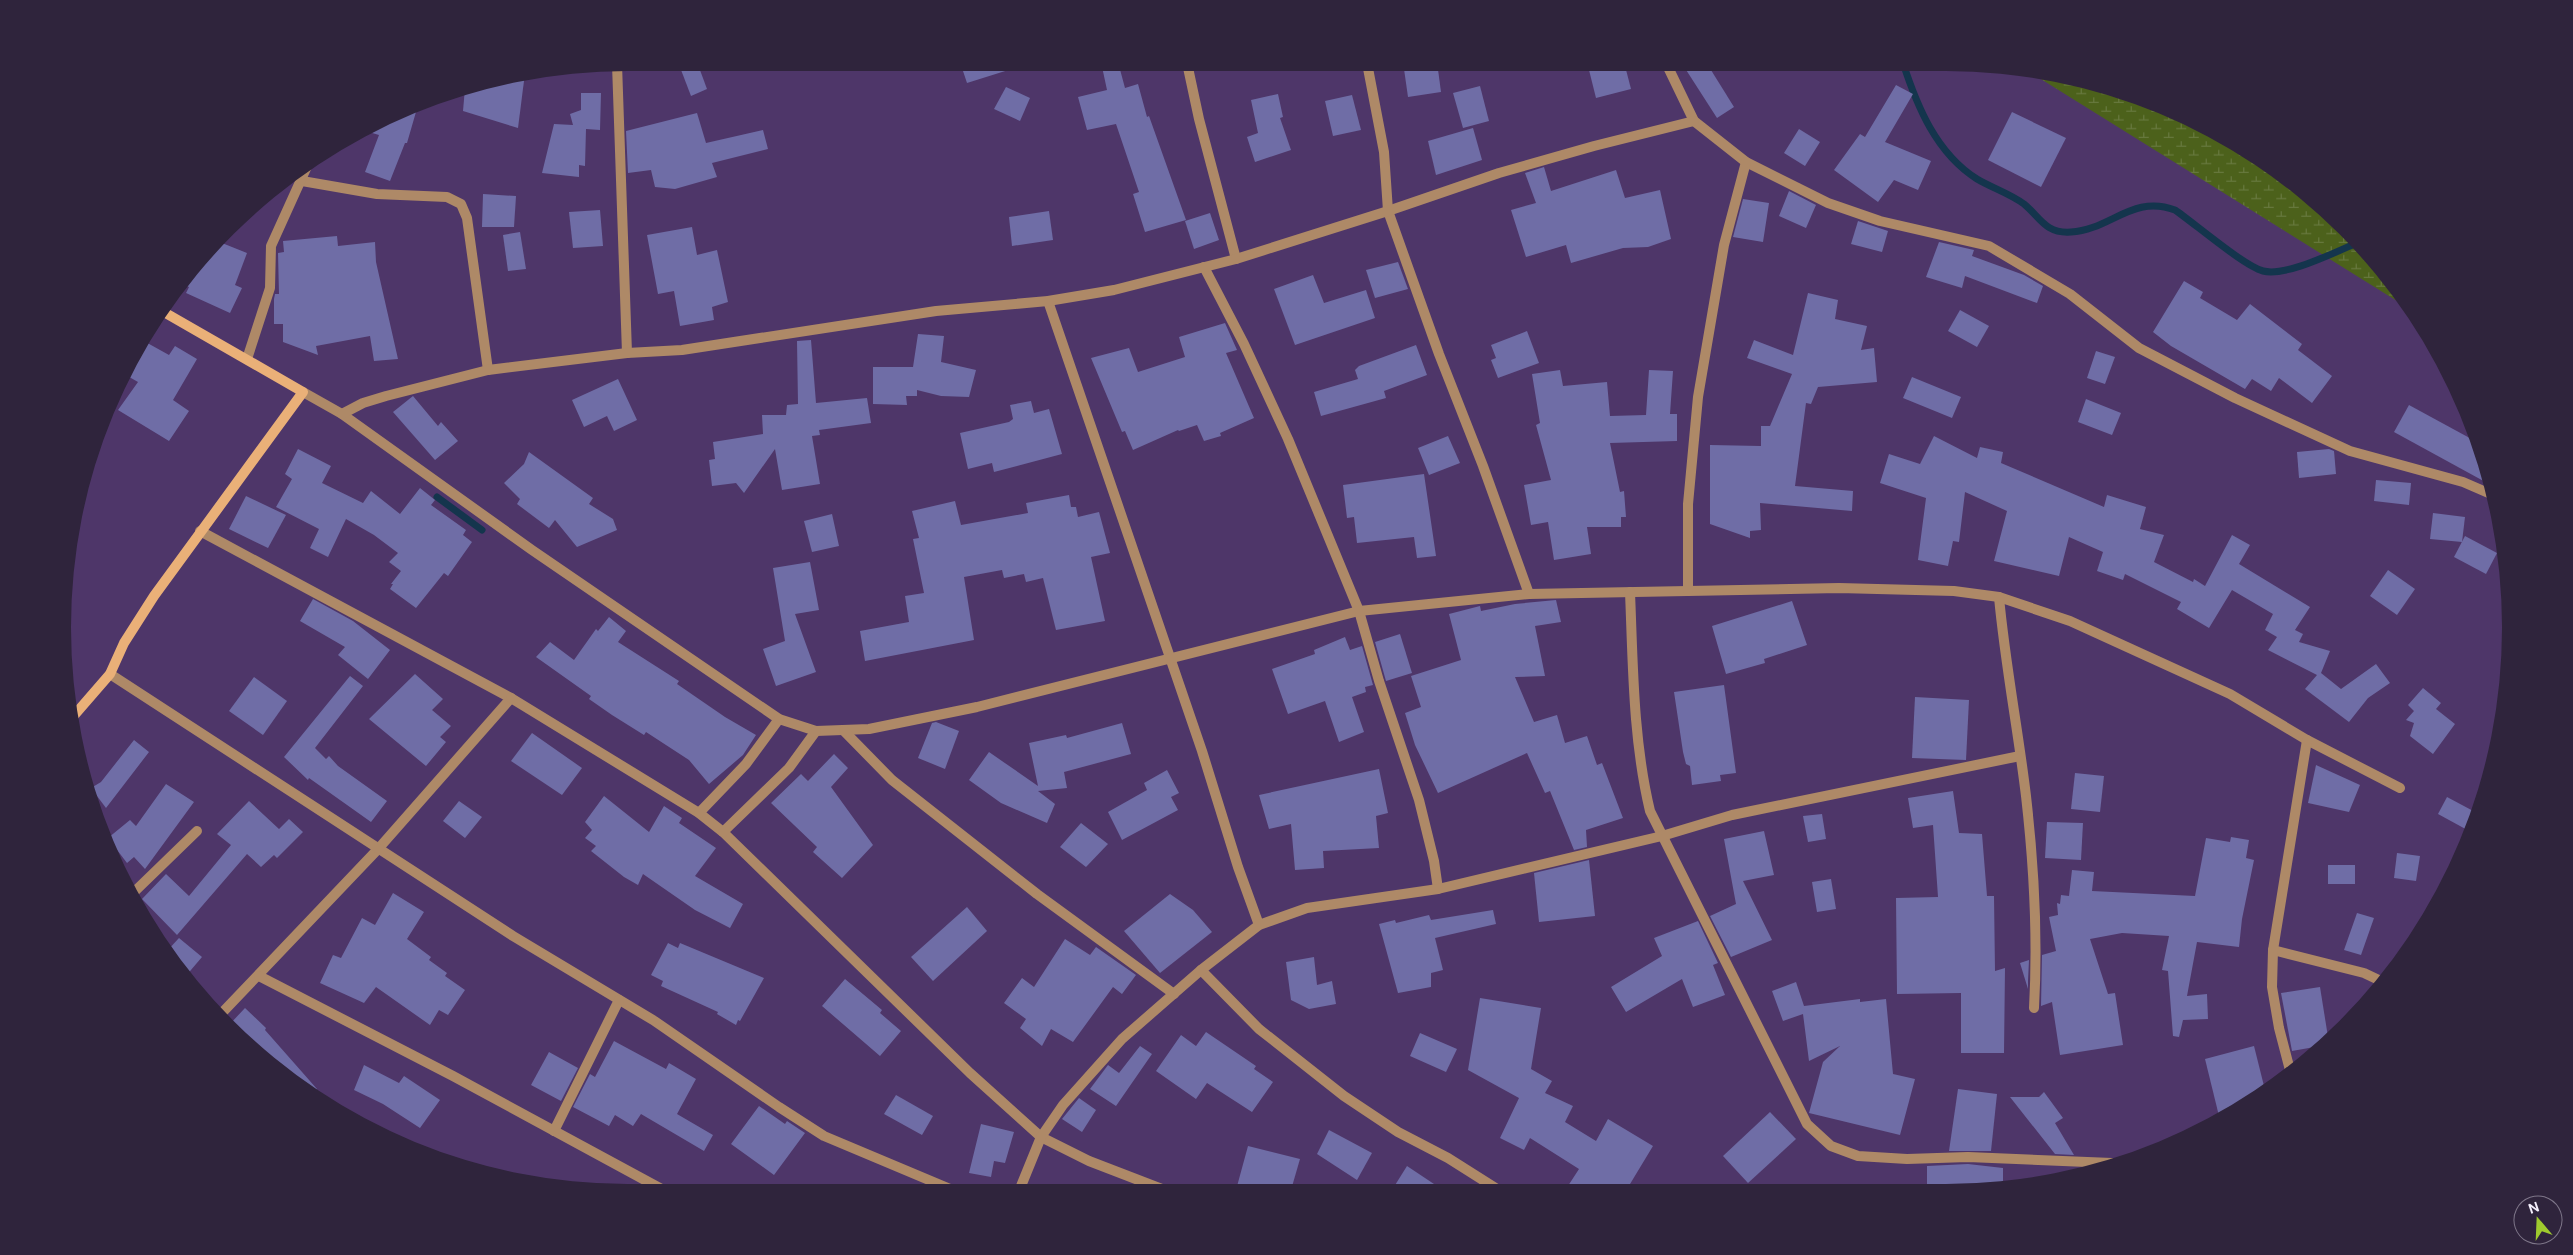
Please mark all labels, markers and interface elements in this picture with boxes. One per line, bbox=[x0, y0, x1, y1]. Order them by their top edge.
north arrow bbox=[2513, 1195, 2563, 1245]
text: N bbox=[2526, 1198, 2542, 1218]

